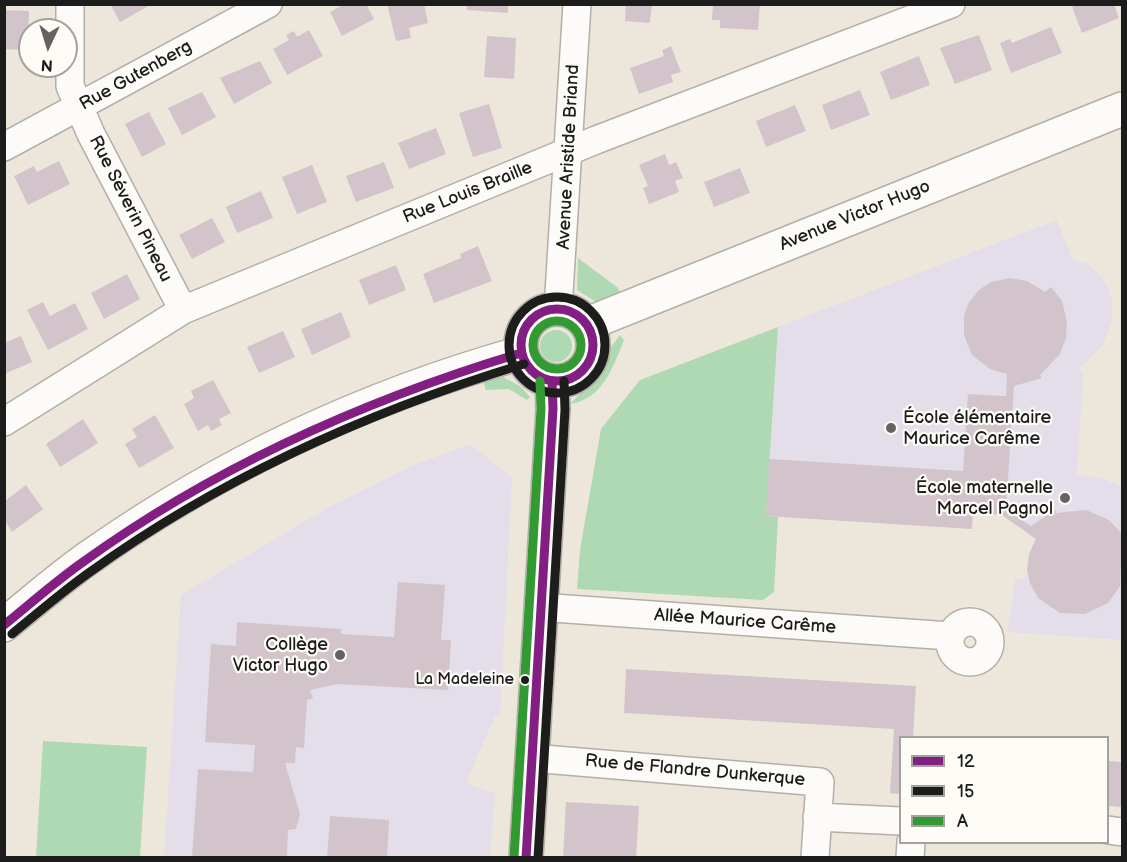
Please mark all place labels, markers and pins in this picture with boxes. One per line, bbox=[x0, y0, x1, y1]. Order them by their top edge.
place label: École élémentaire Maurice Carême bbox=[903, 407, 1051, 450]
marker: École élémentaire Maurice Carême bbox=[884, 421, 898, 435]
place label: École maternelle Marcel Pagnol bbox=[916, 477, 1053, 520]
marker: École maternelle Marcel Pagnol bbox=[1058, 491, 1072, 505]
place label: Collège Victor Hugo bbox=[233, 634, 328, 676]
marker: Collège Victor Hugo bbox=[333, 648, 347, 662]
place label: La Madeleine bbox=[415, 670, 514, 690]
marker: La Madeleine bbox=[519, 674, 531, 686]

